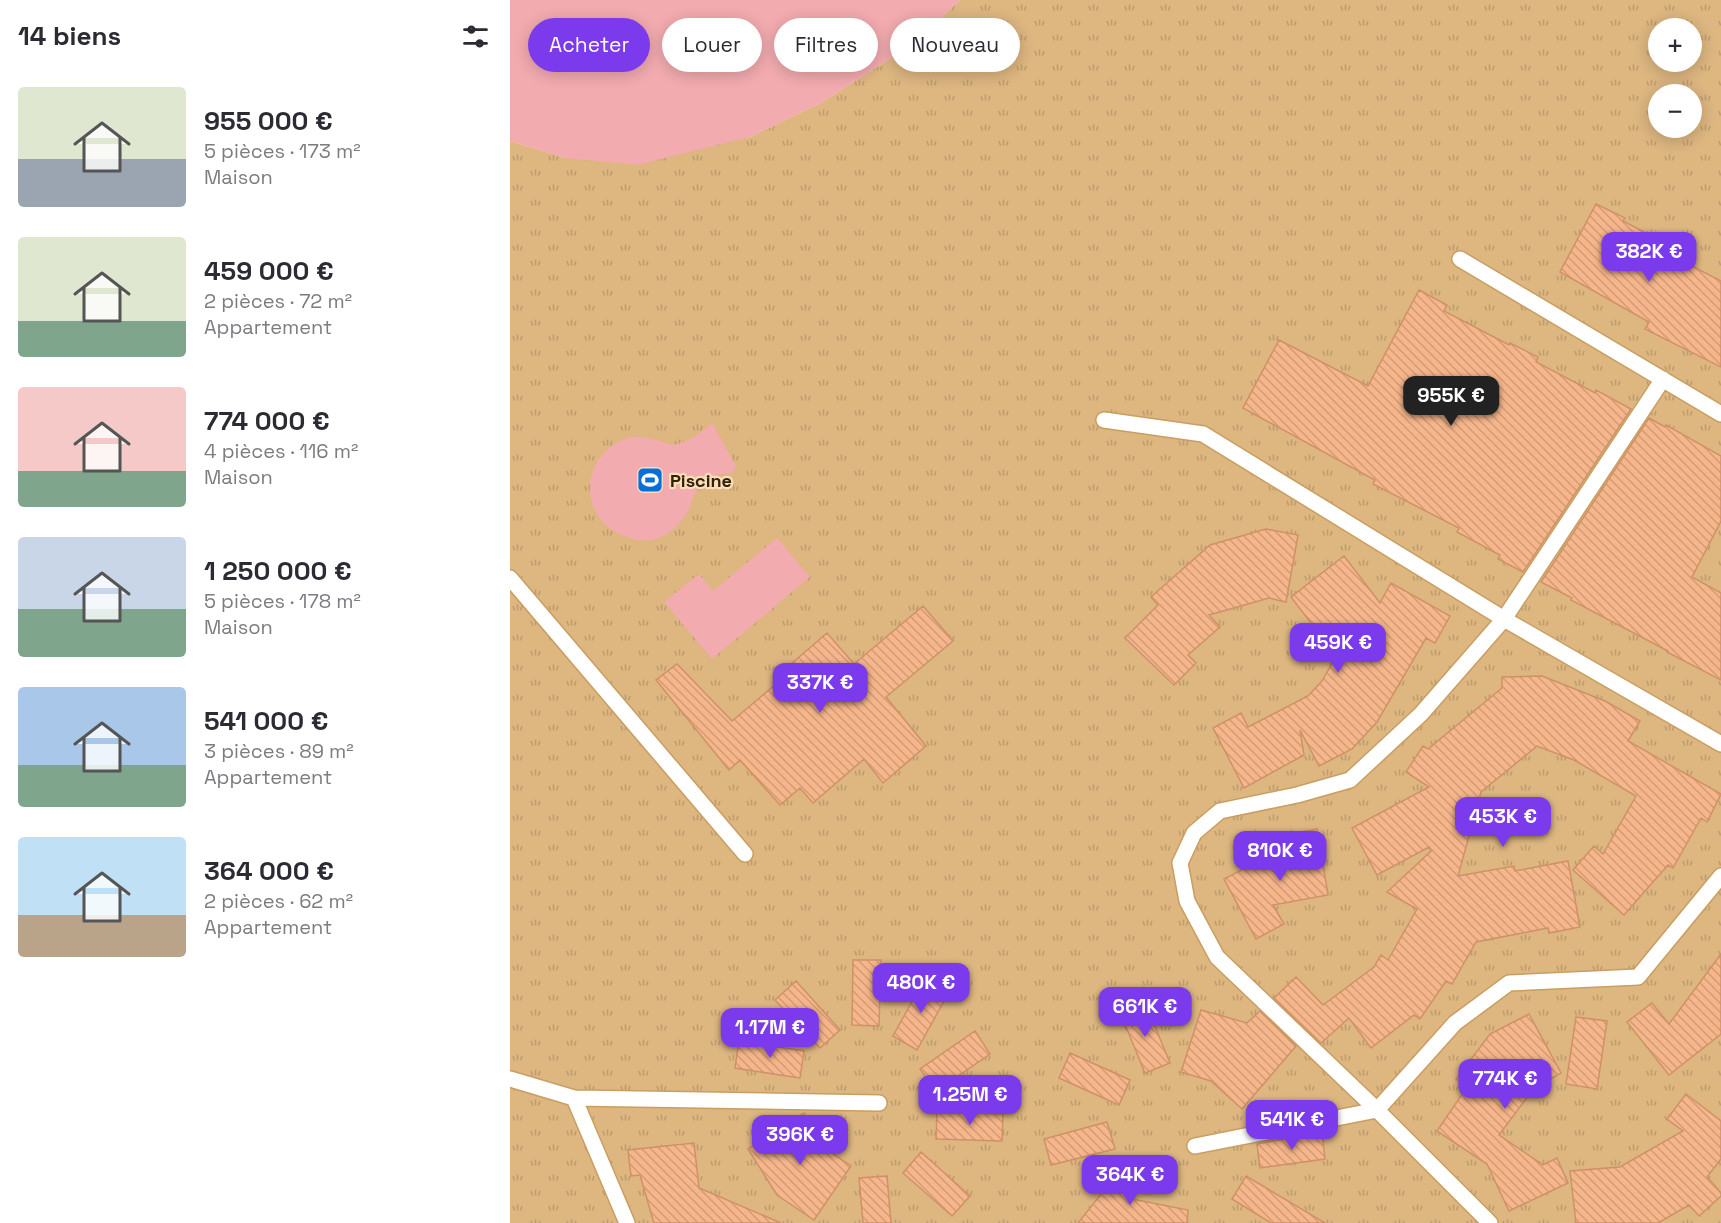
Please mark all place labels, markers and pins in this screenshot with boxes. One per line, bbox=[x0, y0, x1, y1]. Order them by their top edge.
pin: 382K € bbox=[1600, 232, 1698, 283]
pin: 955K € bbox=[1402, 376, 1500, 427]
sports icon: Piscine bbox=[635, 465, 665, 495]
place label: Piscine bbox=[670, 469, 732, 492]
pin: 459K € bbox=[1289, 623, 1387, 674]
pin: 337K € bbox=[771, 663, 869, 714]
pin: 453K € bbox=[1454, 797, 1552, 848]
pin: 810K € bbox=[1231, 831, 1329, 882]
pin: 480K € bbox=[872, 963, 970, 1014]
pin: 661K € bbox=[1096, 987, 1194, 1038]
pin: 1.17M € bbox=[715, 1008, 825, 1059]
pin: 774K € bbox=[1456, 1059, 1554, 1110]
pin: 1.25M € bbox=[915, 1075, 1025, 1126]
pin: 541K € bbox=[1243, 1100, 1341, 1151]
pin: 396K € bbox=[751, 1115, 849, 1166]
pin: 364K € bbox=[1081, 1155, 1179, 1206]

